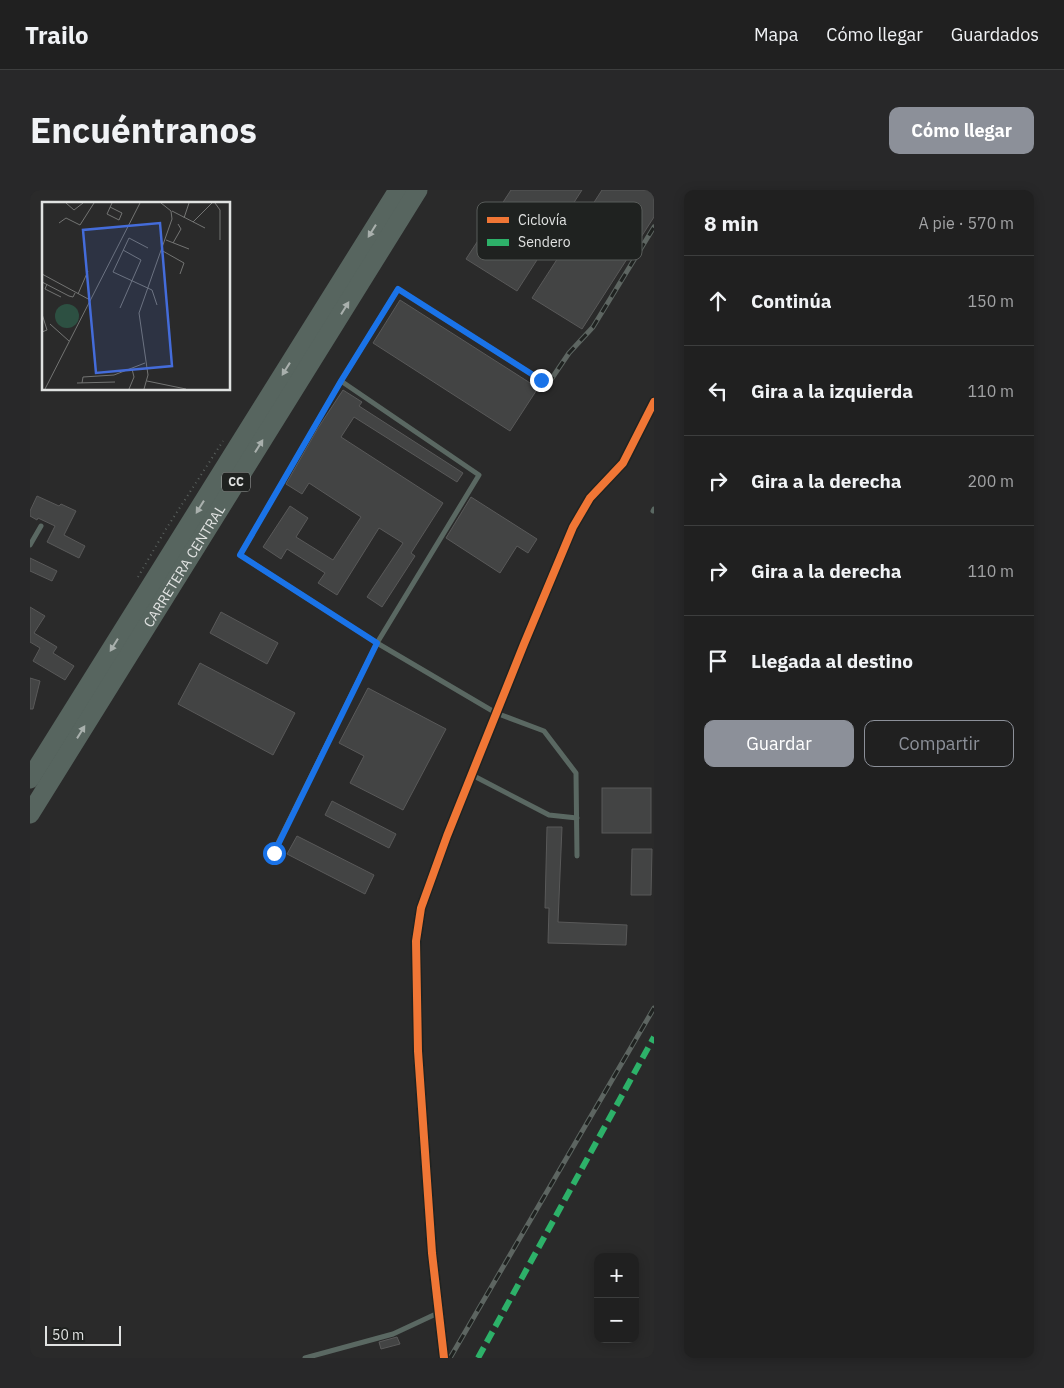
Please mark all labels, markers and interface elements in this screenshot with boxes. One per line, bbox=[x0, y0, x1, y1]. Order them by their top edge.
text: Trailo bbox=[25, 19, 89, 51]
text: Mapa bbox=[754, 23, 798, 46]
text: Cómo llegar bbox=[826, 23, 923, 46]
text: Guardados bbox=[951, 23, 1039, 46]
text: Encuéntranos bbox=[30, 107, 257, 153]
button: Cómo llegar bbox=[889, 107, 1034, 154]
inset map bbox=[42, 202, 230, 390]
legend bbox=[477, 202, 642, 260]
text: 8 min bbox=[704, 209, 759, 237]
text: Ciclovía bbox=[518, 211, 567, 229]
text: A pie · 570 m bbox=[919, 213, 1014, 233]
one-way arrow bbox=[368, 225, 377, 238]
text: Sendero bbox=[518, 233, 571, 251]
icon: ahead bbox=[704, 287, 732, 315]
text: Continúa bbox=[751, 289, 832, 313]
text: 150 m bbox=[967, 291, 1014, 311]
one-way arrow bbox=[340, 301, 349, 314]
one-way arrow bbox=[281, 363, 291, 376]
route end bbox=[530, 369, 553, 392]
icon: left bbox=[704, 377, 732, 405]
text: Gira a la izquierda bbox=[751, 379, 913, 403]
text: 110 m bbox=[967, 381, 1014, 401]
one-way arrow bbox=[254, 439, 263, 452]
icon: right bbox=[704, 467, 732, 495]
text: Gira a la derecha bbox=[751, 469, 902, 493]
text: 200 m bbox=[967, 471, 1014, 491]
road number: CC bbox=[222, 472, 250, 492]
one-way arrow bbox=[195, 500, 205, 514]
street label: CARRETERA CENTRAL bbox=[139, 501, 229, 631]
icon: right bbox=[704, 557, 732, 585]
text: Gira a la derecha bbox=[751, 559, 902, 583]
text: 110 m bbox=[967, 561, 1014, 581]
one-way arrow bbox=[109, 638, 119, 651]
icon: arrive bbox=[704, 647, 732, 675]
text: Llegada al destino bbox=[751, 649, 913, 673]
button: Guardar bbox=[704, 720, 854, 767]
button: Compartir bbox=[864, 720, 1014, 767]
one-way arrow bbox=[76, 726, 85, 739]
route start bbox=[263, 842, 286, 865]
map controls bbox=[594, 1253, 639, 1343]
button: + bbox=[594, 1253, 639, 1298]
button: − bbox=[594, 1298, 639, 1343]
scale bar bbox=[45, 1323, 121, 1346]
text: 50 m bbox=[52, 1326, 84, 1344]

